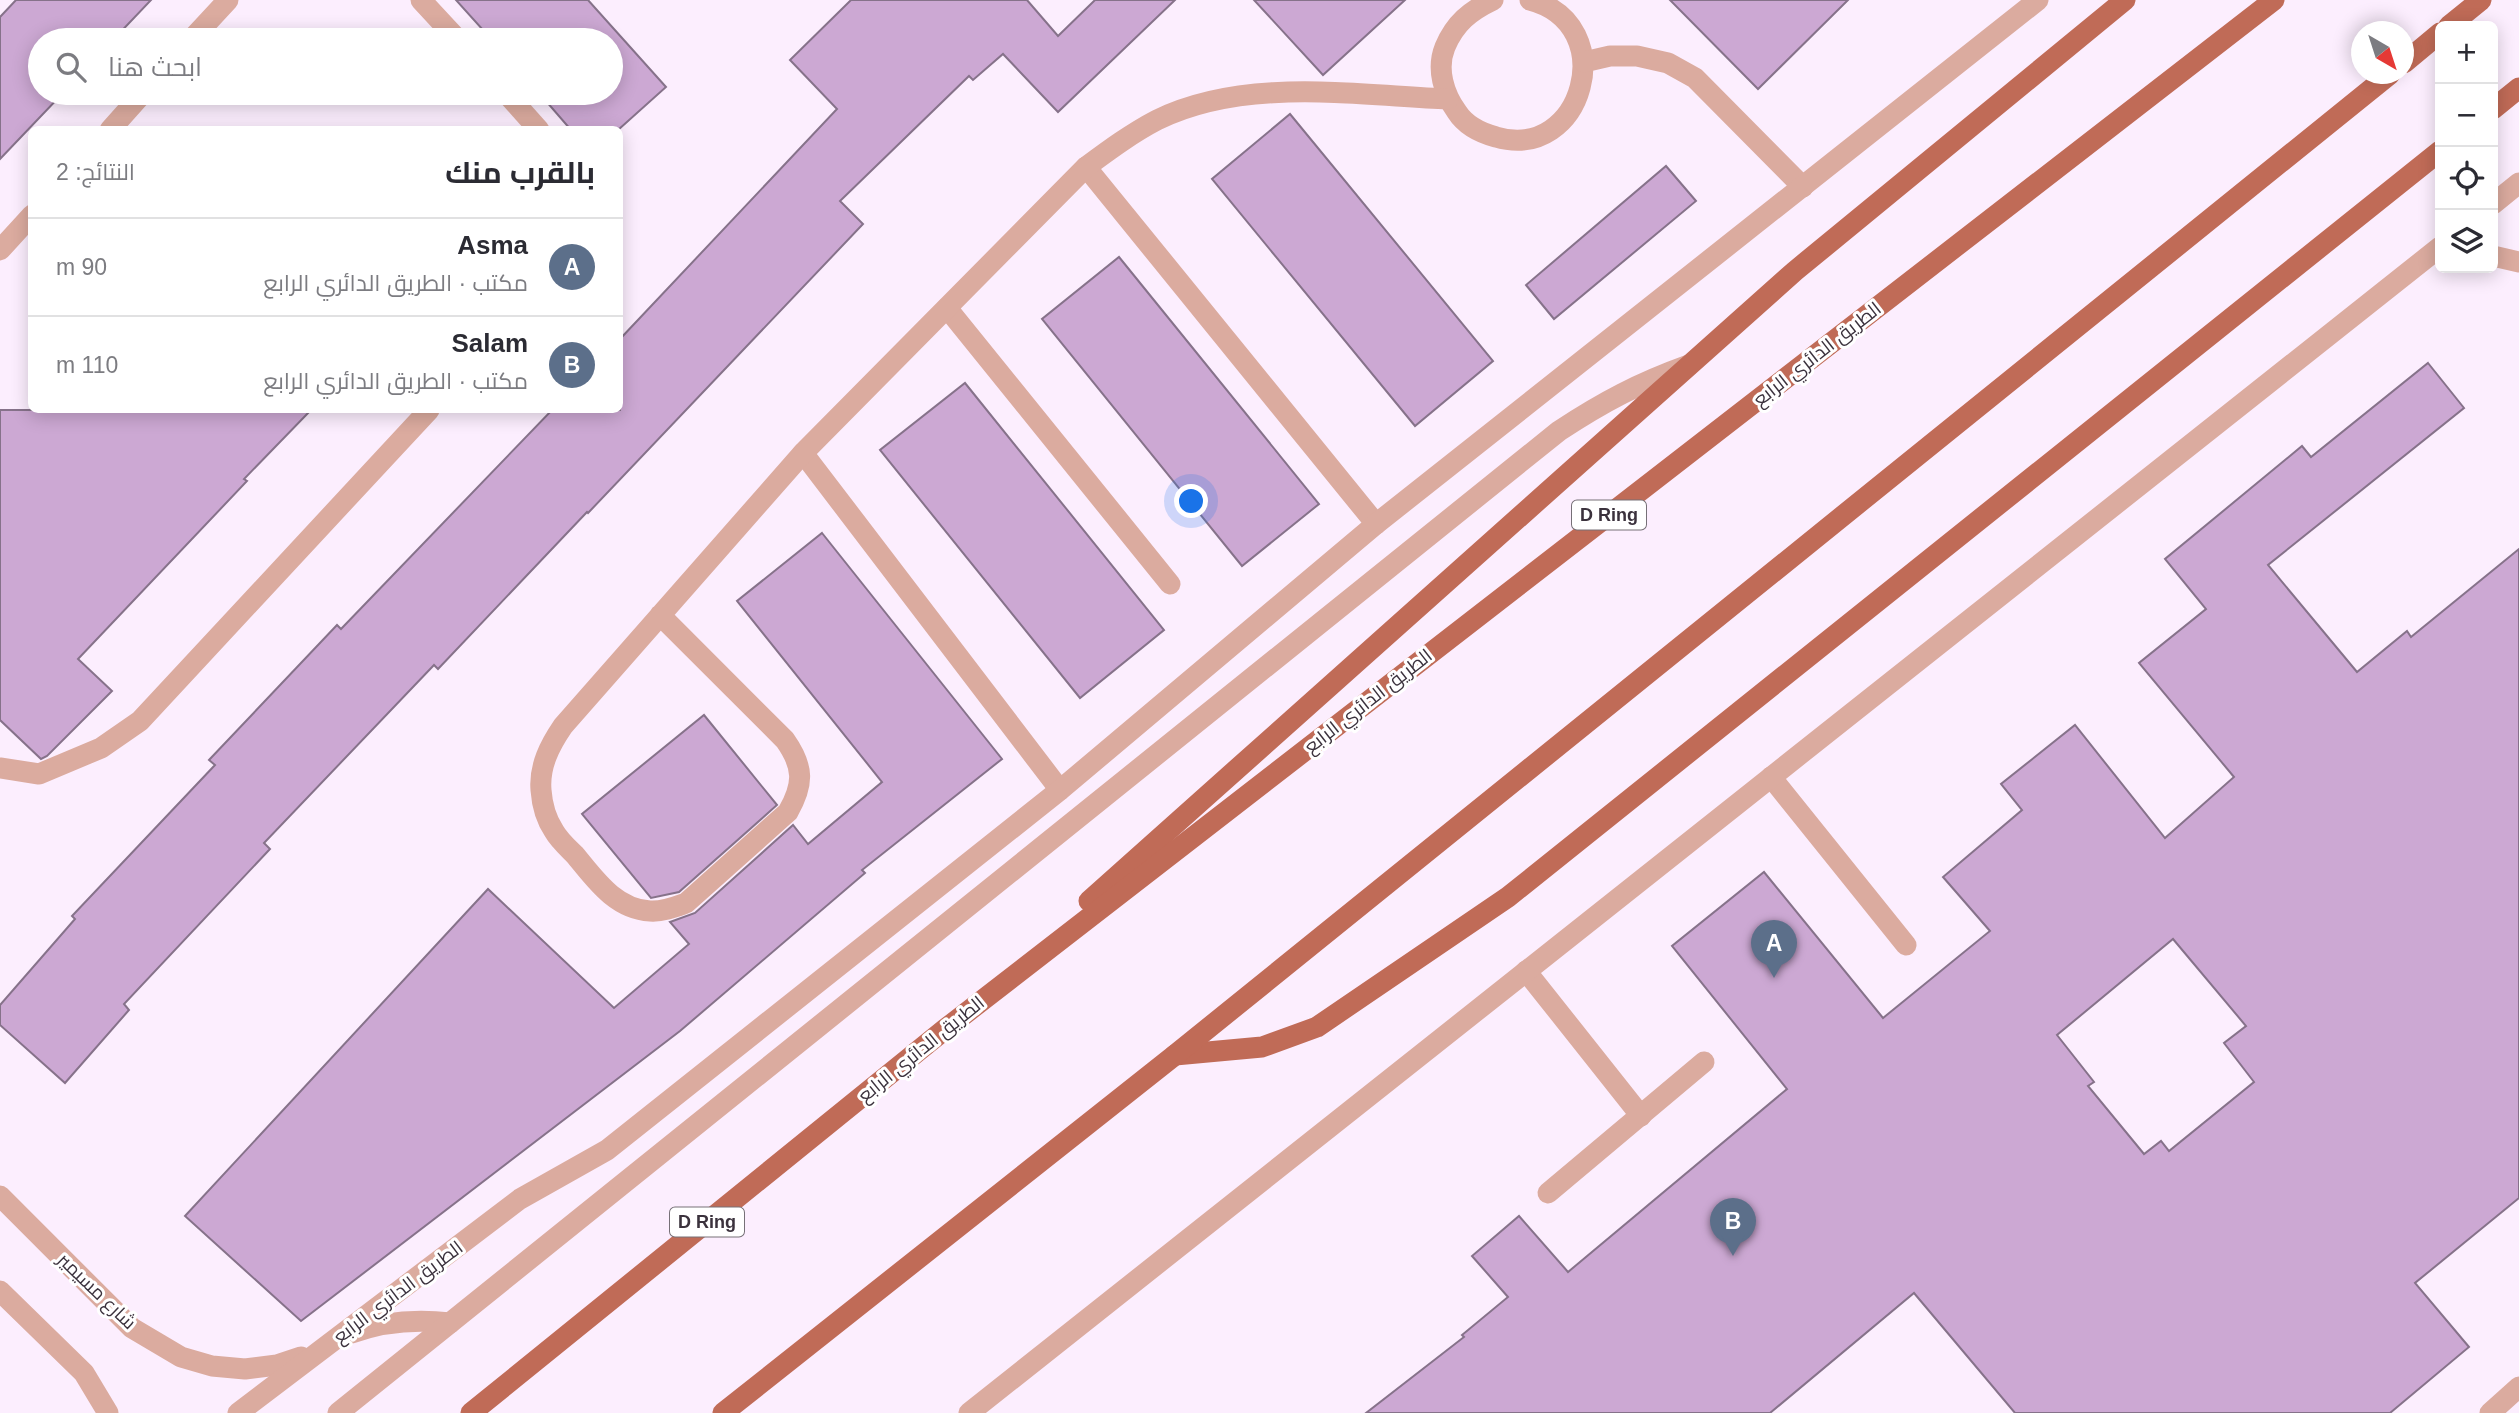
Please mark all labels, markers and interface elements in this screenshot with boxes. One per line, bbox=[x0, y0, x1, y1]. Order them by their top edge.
north arrow bbox=[2351, 21, 2414, 84]
map controls bbox=[2435, 21, 2498, 273]
button: + bbox=[2435, 21, 2498, 84]
search box bbox=[28, 28, 623, 105]
icon: search bbox=[52, 48, 90, 86]
text: ابحث هنا bbox=[108, 52, 202, 82]
button: − bbox=[2435, 84, 2498, 147]
button: locate bbox=[2435, 147, 2498, 210]
text: بالقرب منك bbox=[445, 156, 595, 189]
text: النتائج: 2 bbox=[56, 159, 135, 185]
button: layers bbox=[2435, 210, 2498, 273]
text: Asma bbox=[457, 230, 528, 260]
text: 90 m bbox=[56, 254, 107, 280]
text: A bbox=[564, 254, 580, 280]
text: مكتب · الطريق الدائري الرابع bbox=[263, 270, 528, 296]
street label: الطريق الدائري الرابع bbox=[1749, 298, 1887, 413]
text: Salam bbox=[451, 328, 528, 358]
text: 110 m bbox=[56, 352, 118, 378]
text: B bbox=[564, 352, 580, 378]
text: مكتب · الطريق الدائري الرابع bbox=[263, 368, 528, 394]
your location bbox=[1174, 484, 1208, 518]
road number: D Ring bbox=[1572, 500, 1646, 530]
street label: الطريق الدائري الرابع bbox=[1300, 645, 1438, 760]
pin: A bbox=[1751, 920, 1797, 978]
street label: الطريق الدائري الرابع bbox=[854, 992, 991, 1109]
pin: B bbox=[1710, 1198, 1756, 1256]
road number: D Ring bbox=[670, 1208, 744, 1237]
street label: الطريق الدائري الرابع bbox=[329, 1237, 469, 1351]
street label: شارع مسيمير bbox=[51, 1248, 140, 1336]

